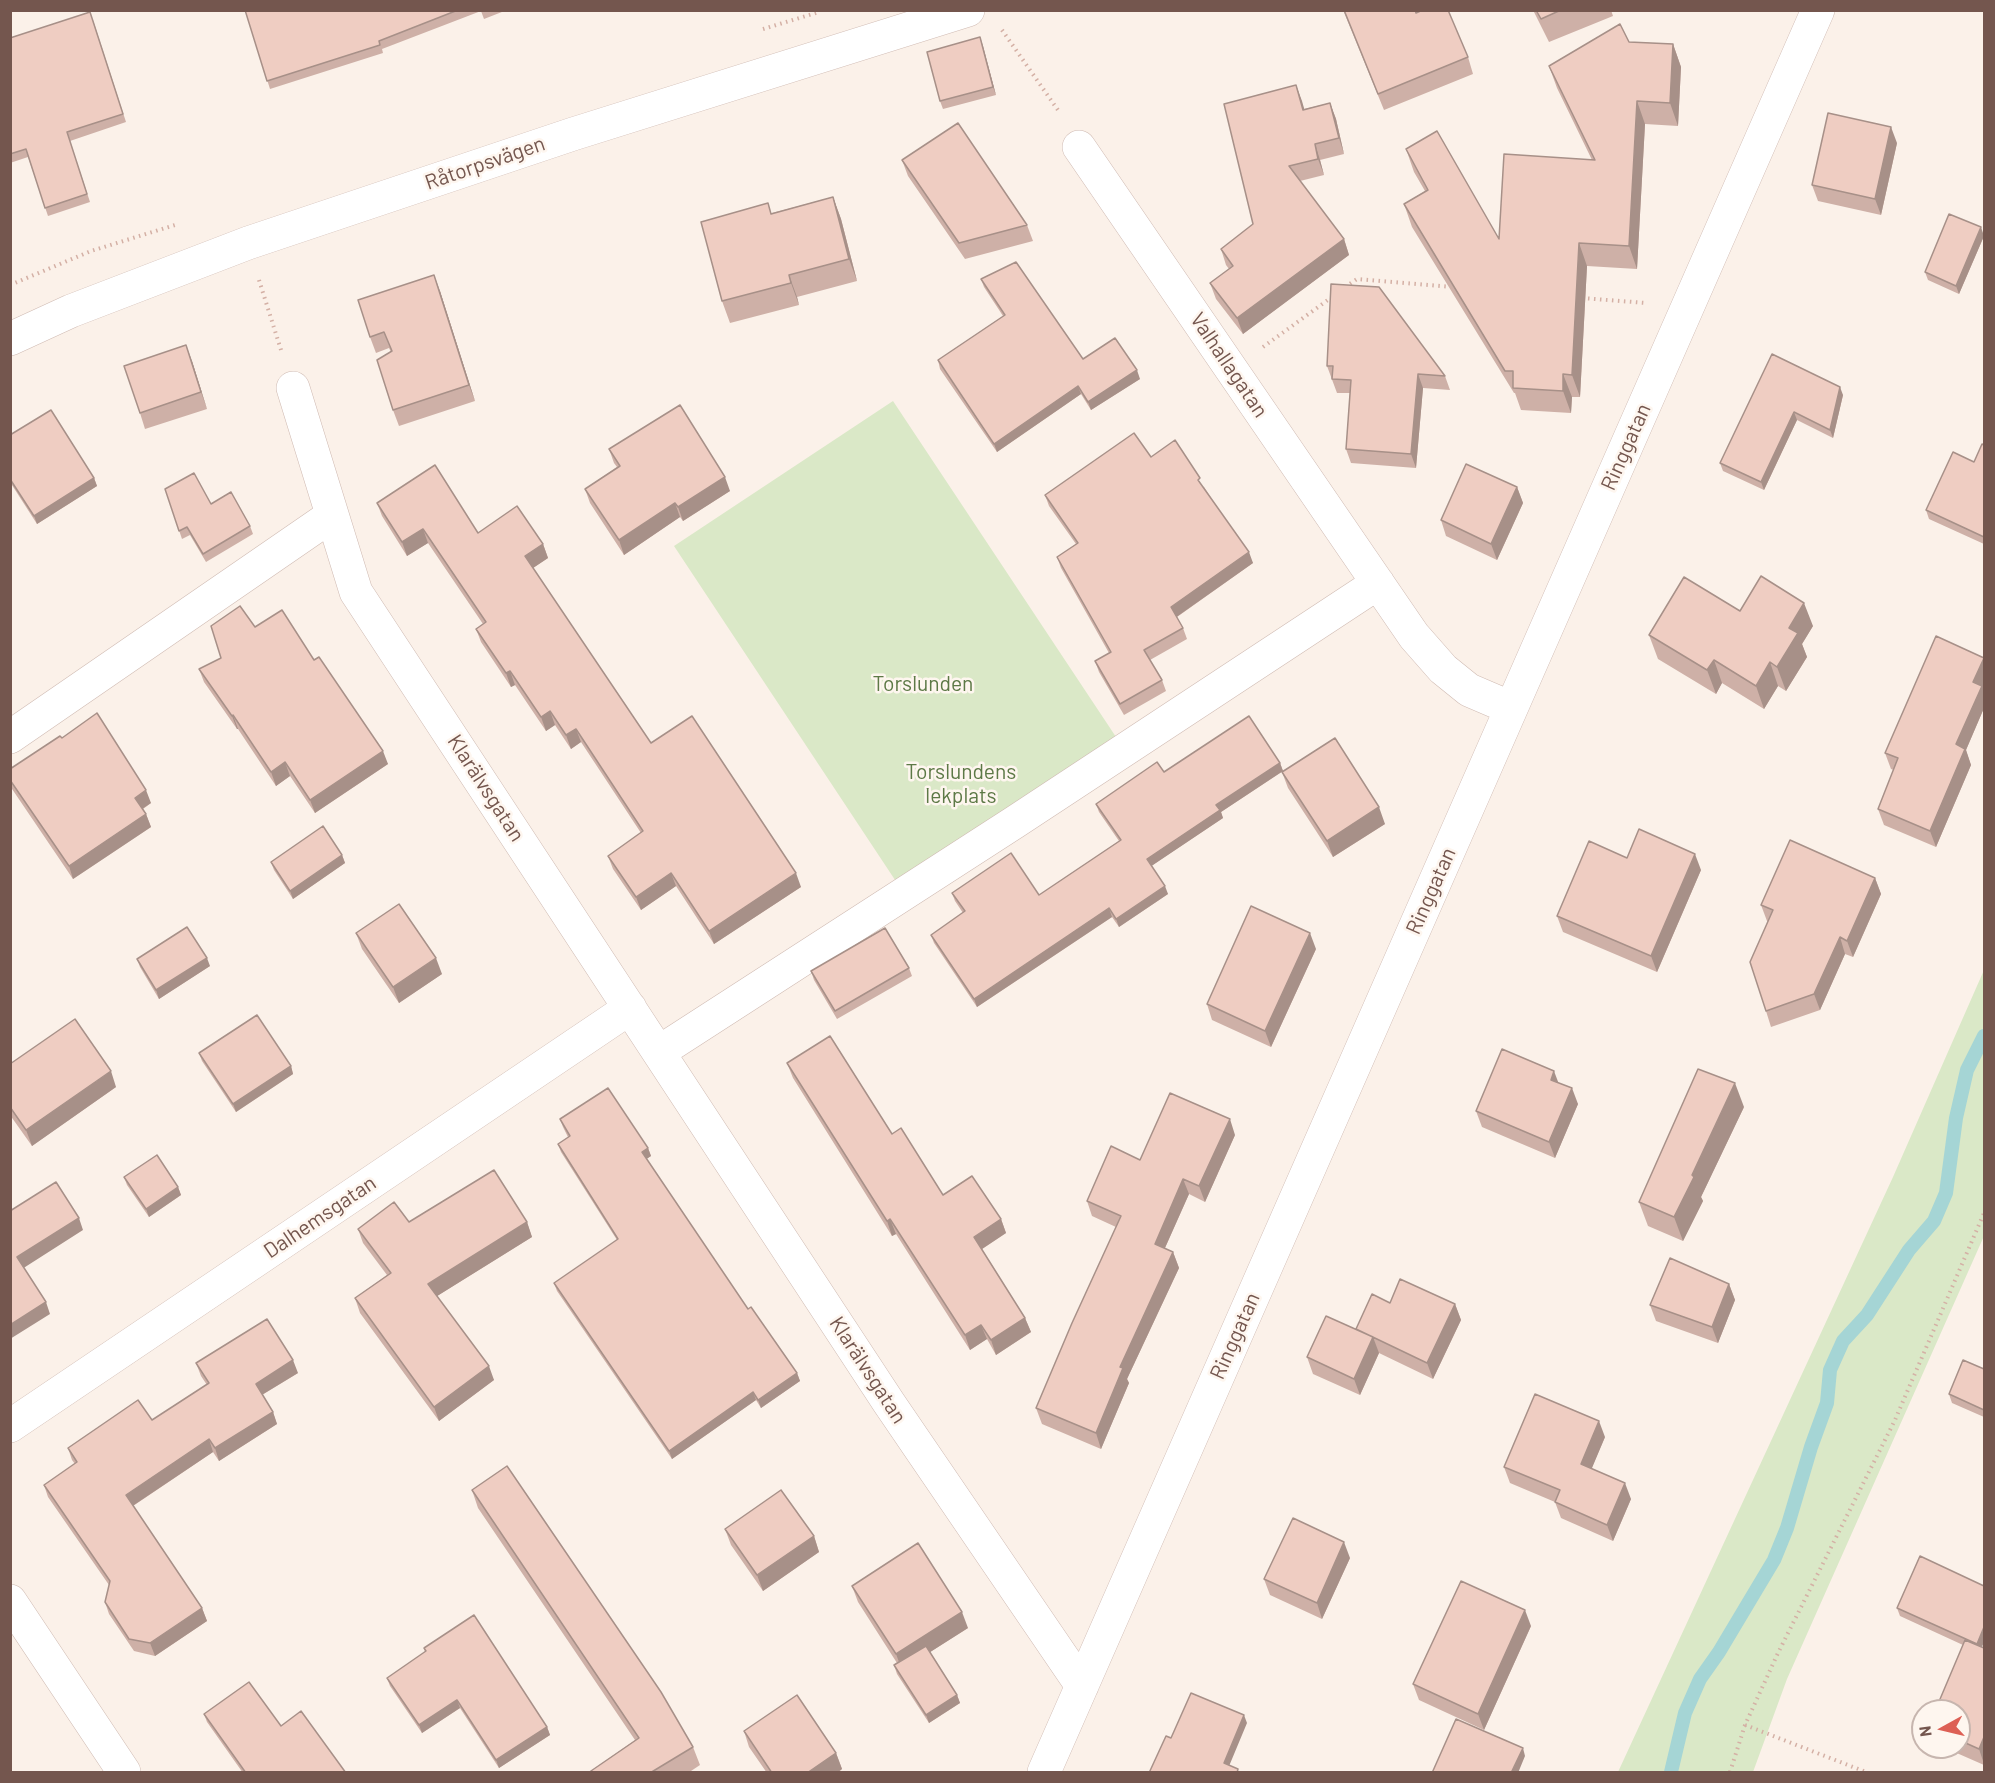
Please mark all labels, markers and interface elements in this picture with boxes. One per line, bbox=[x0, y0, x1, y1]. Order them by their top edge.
street label: Råtorpsvägen bbox=[422, 131, 548, 195]
street label: Valhallagatan bbox=[1185, 308, 1273, 422]
street label: Ringgatan bbox=[1596, 400, 1656, 494]
park label: Torslunden bbox=[873, 671, 973, 697]
street label: Klarälvsgatan bbox=[442, 730, 530, 846]
park label: Torslundens lekplats bbox=[906, 759, 1016, 809]
street label: Ringgatan bbox=[1401, 844, 1461, 938]
street label: Dalhemsgatan bbox=[259, 1170, 381, 1264]
street label: Ringgatan bbox=[1205, 1289, 1265, 1383]
street label: Klarälvsgatan bbox=[824, 1312, 912, 1428]
north arrow bbox=[1911, 1699, 1971, 1759]
text: N bbox=[1915, 1725, 1935, 1738]

